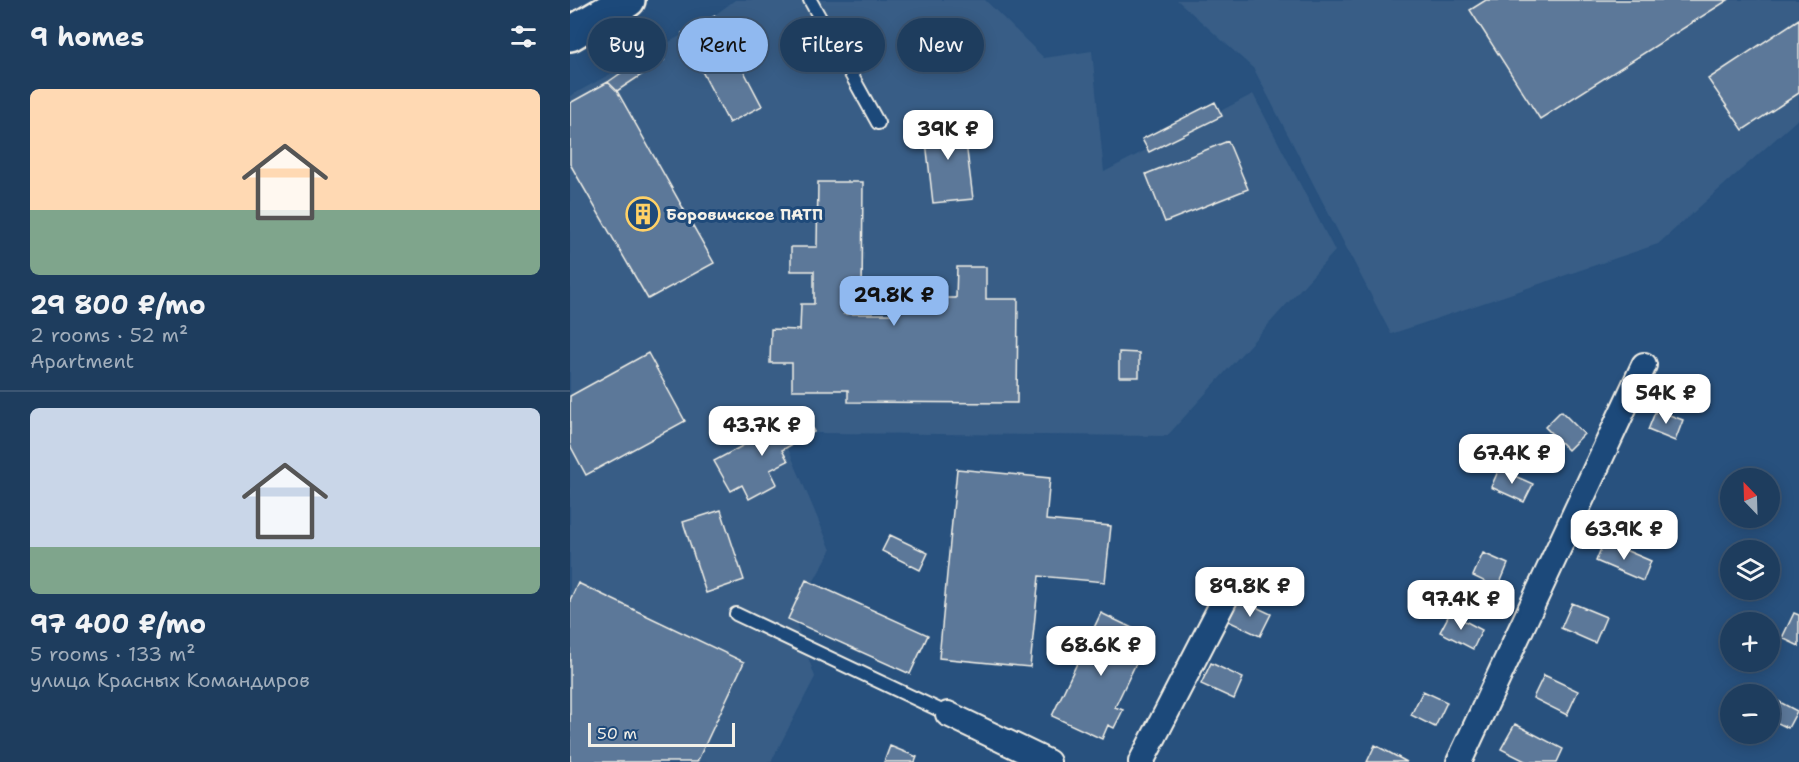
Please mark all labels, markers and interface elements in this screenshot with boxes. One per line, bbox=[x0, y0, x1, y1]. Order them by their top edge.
chip: Buy bbox=[588, 18, 666, 72]
chip: Rent bbox=[678, 18, 768, 72]
chip: Filters bbox=[780, 18, 885, 72]
chip: New bbox=[897, 18, 984, 72]
text: 9 homes bbox=[30, 19, 144, 54]
icon: filters bbox=[507, 20, 540, 53]
pin: 39K ₽ bbox=[906, 110, 990, 161]
text: 39K ₽ bbox=[917, 116, 979, 142]
icon: home bbox=[231, 128, 339, 236]
building icon: Боровичское ПАТП bbox=[625, 196, 661, 232]
place label: Боровичское ПАТП bbox=[666, 204, 823, 225]
pin: 29.8K ₽ bbox=[839, 276, 949, 327]
text: 29.8K ₽ bbox=[854, 282, 934, 308]
text: 29 800 ₽/mo bbox=[30, 287, 206, 322]
text: 2 rooms · 52 m² bbox=[30, 322, 188, 348]
text: Apartment bbox=[30, 348, 134, 374]
pin: 54K ₽ bbox=[1624, 374, 1708, 425]
text: 54K ₽ bbox=[1636, 380, 1696, 406]
pin: 43.7K ₽ bbox=[707, 406, 817, 457]
text: 43.7K ₽ bbox=[723, 412, 801, 438]
pin: 67.4K ₽ bbox=[1457, 434, 1567, 485]
text: 67.4K ₽ bbox=[1473, 440, 1551, 466]
icon: home bbox=[231, 447, 339, 555]
north arrow bbox=[1720, 468, 1780, 528]
map controls bbox=[1720, 468, 1780, 744]
pin: 63.9K ₽ bbox=[1569, 510, 1679, 561]
text: 63.9K ₽ bbox=[1585, 516, 1663, 542]
button: layers bbox=[1720, 540, 1780, 600]
pin: 89.8K ₽ bbox=[1195, 567, 1305, 618]
text: 89.8K ₽ bbox=[1209, 573, 1291, 599]
pin: 97.4K ₽ bbox=[1406, 580, 1516, 631]
text: 97.4K ₽ bbox=[1422, 586, 1500, 612]
text: 97 400 ₽/mo bbox=[30, 606, 206, 641]
button: + bbox=[1720, 612, 1780, 672]
pin: 68.6K ₽ bbox=[1046, 626, 1156, 677]
text: 68.6K ₽ bbox=[1060, 632, 1142, 658]
text: 5 rooms · 133 m² bbox=[30, 641, 195, 667]
text: улица Красных Командиров bbox=[30, 667, 310, 693]
button: − bbox=[1720, 684, 1780, 744]
scale bar bbox=[588, 720, 735, 748]
text: 50 m bbox=[597, 723, 637, 744]

